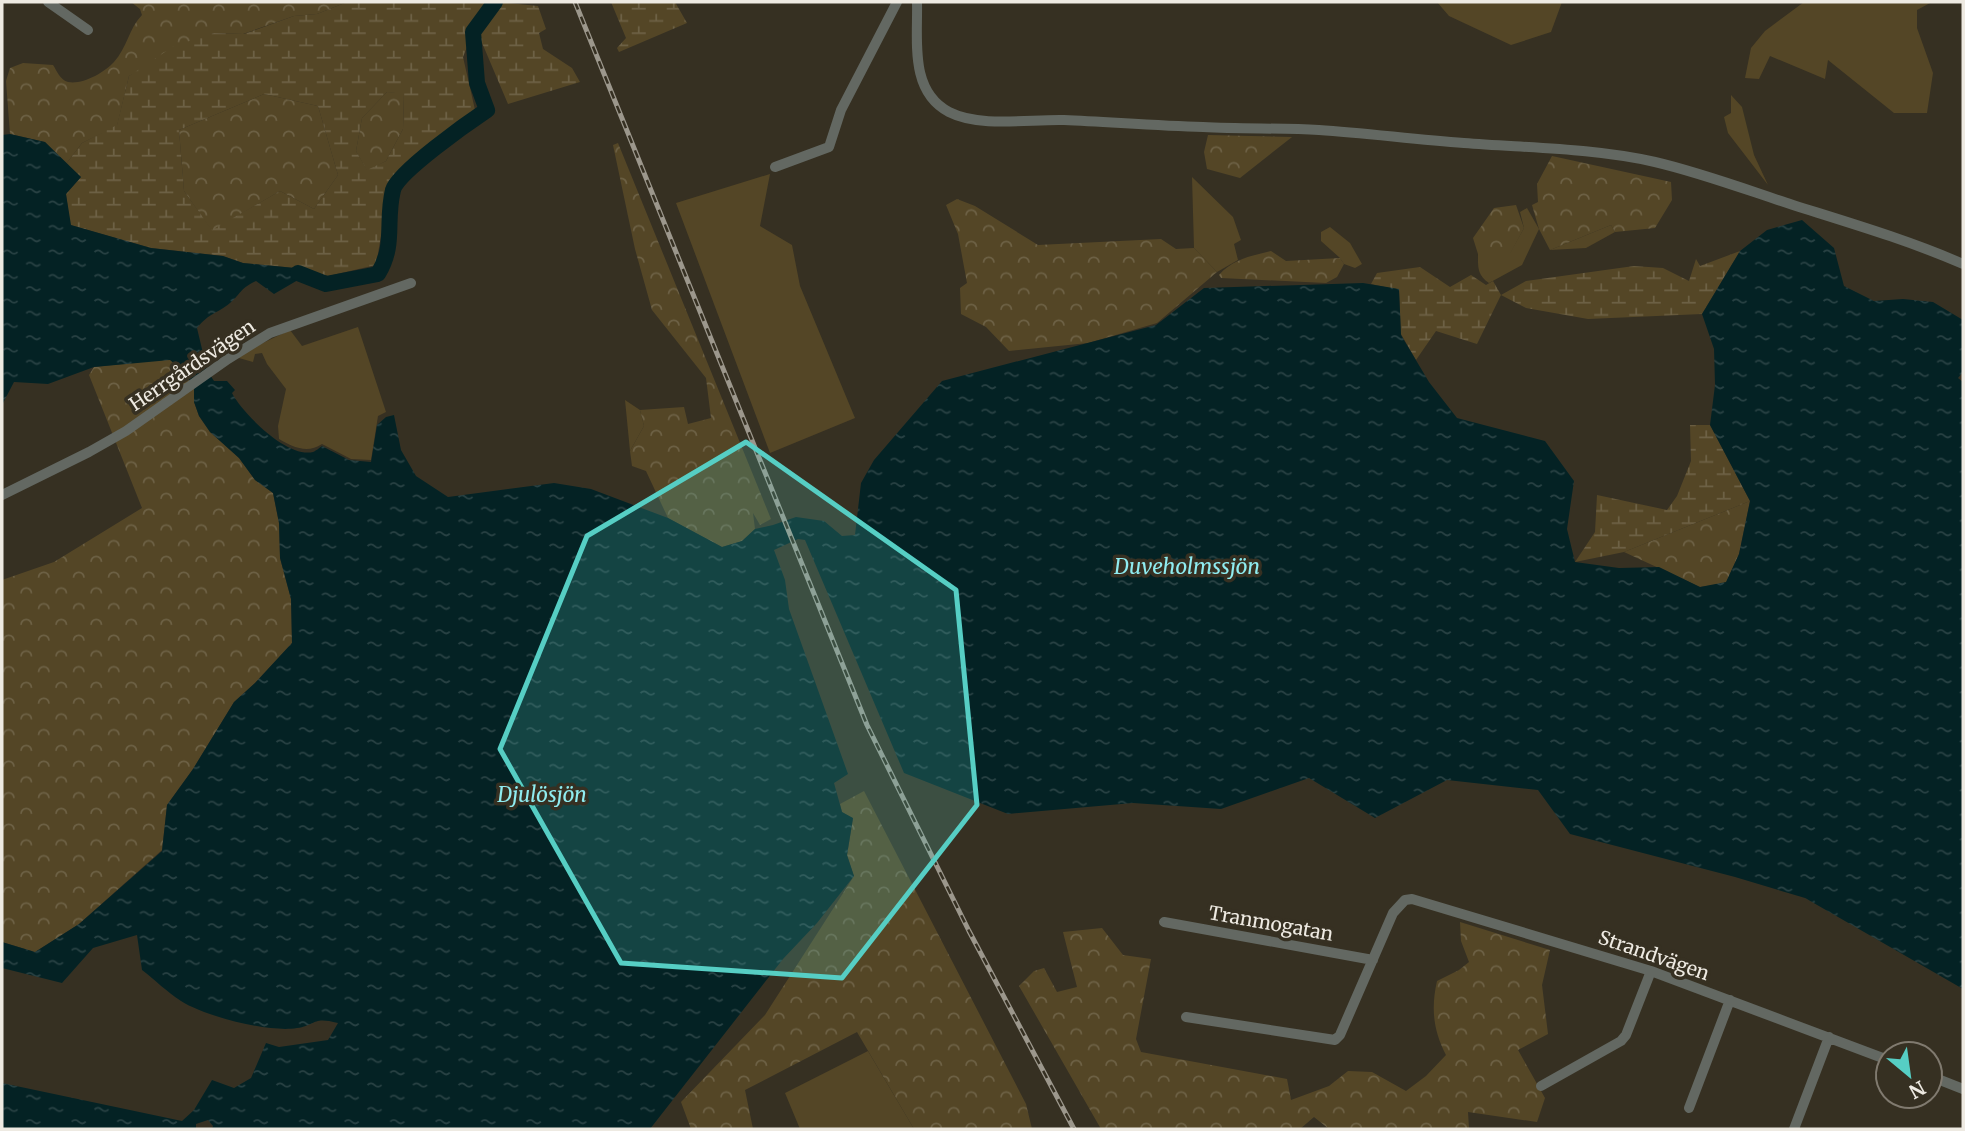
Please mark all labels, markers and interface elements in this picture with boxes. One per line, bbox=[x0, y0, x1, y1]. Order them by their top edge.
street label: Herrgårdsvägen bbox=[124, 314, 260, 416]
water label: Duveholmssjön bbox=[1113, 553, 1260, 580]
water label: Djulösjön bbox=[496, 781, 587, 808]
street label: Tranmogatan bbox=[1207, 900, 1336, 946]
street label: Strandvägen bbox=[1595, 925, 1713, 985]
north arrow bbox=[1874, 1040, 1944, 1110]
text: N bbox=[1905, 1076, 1930, 1104]

